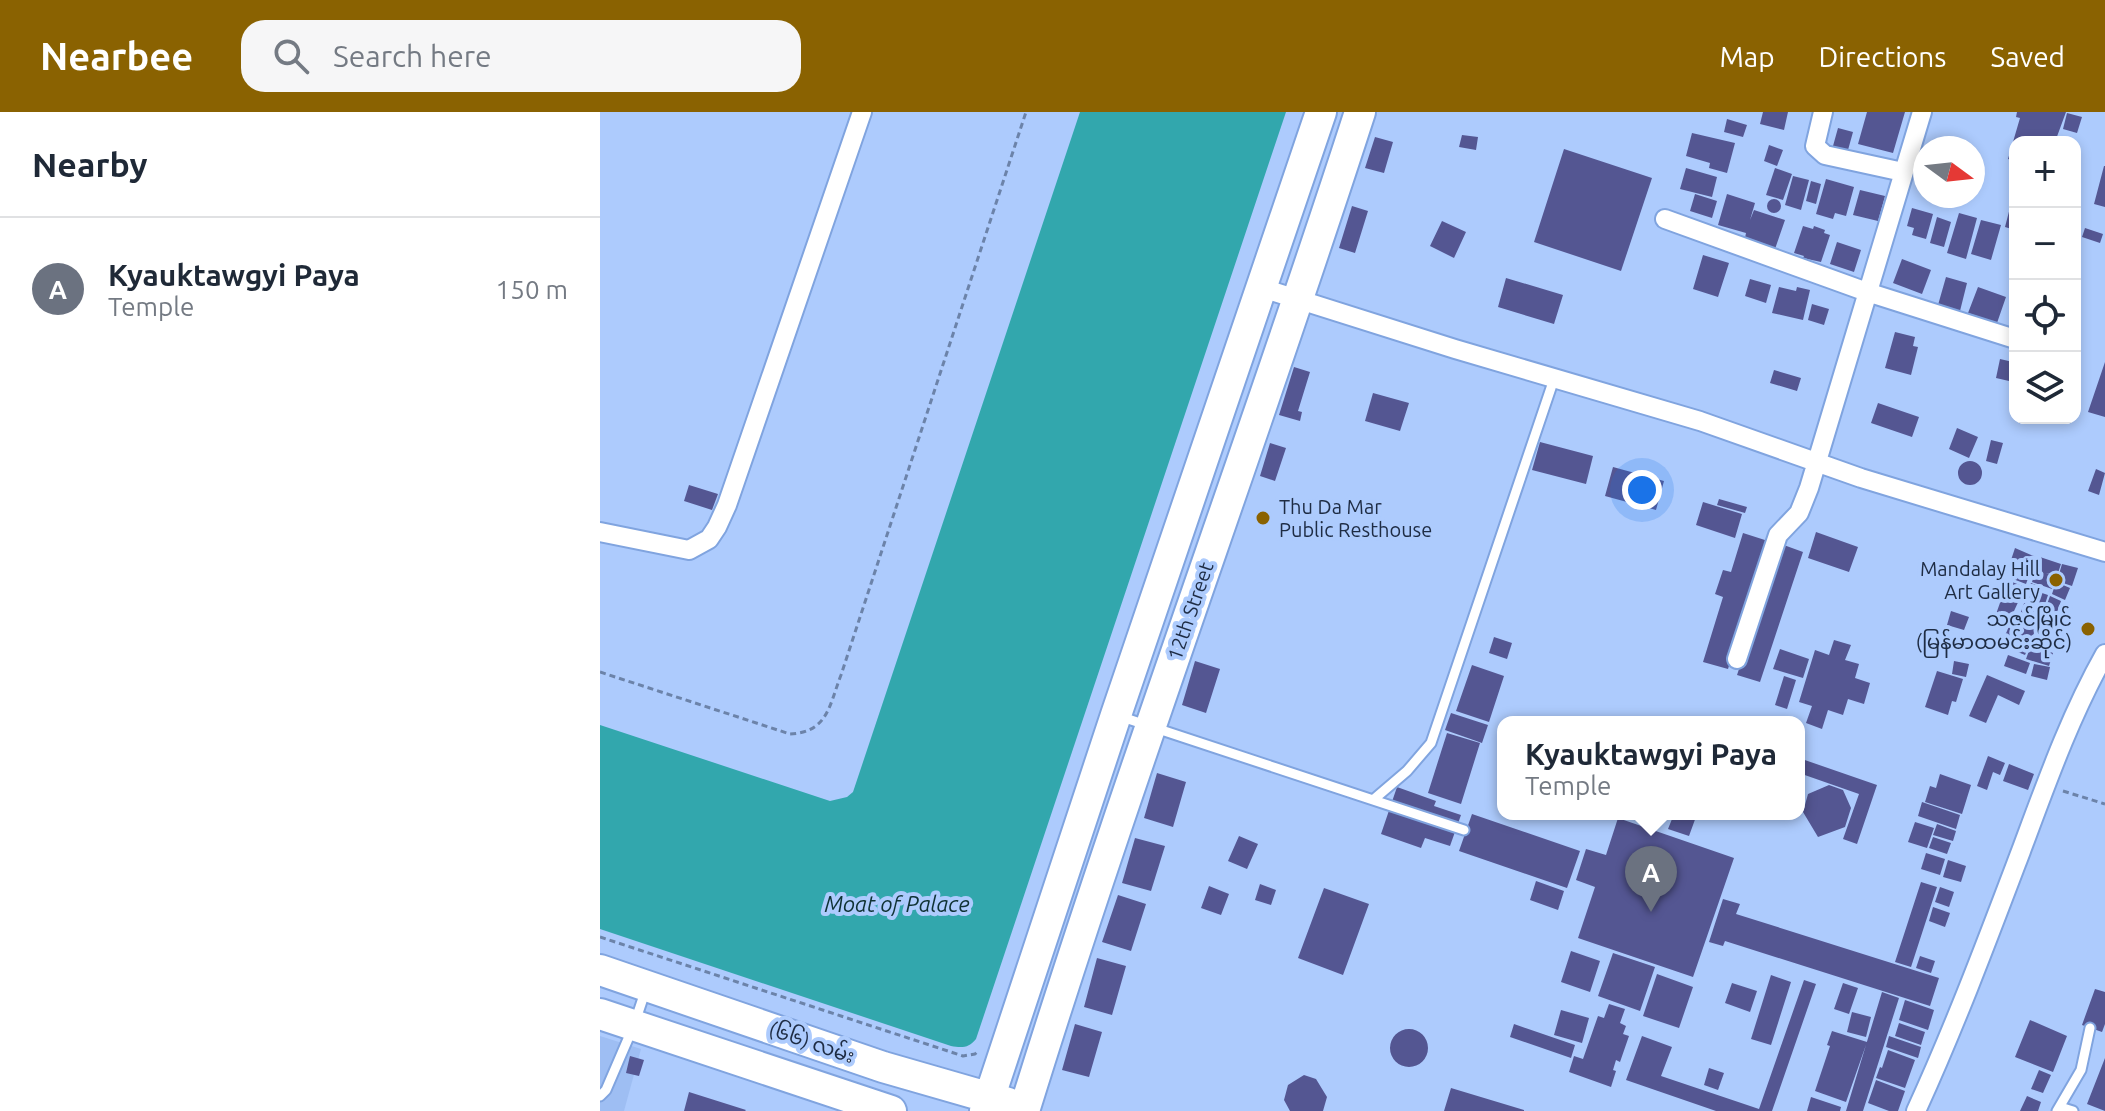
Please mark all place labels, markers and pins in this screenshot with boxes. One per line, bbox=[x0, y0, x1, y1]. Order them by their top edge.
place label: Thu Da Mar Public Resthouse bbox=[1279, 495, 1432, 541]
marker: Thu Da Mar Public Resthouse bbox=[1254, 509, 1272, 527]
place label: Mandalay Hill Art Gallery bbox=[1920, 557, 2040, 603]
marker: Mandalay Hill Art Gallery bbox=[2047, 571, 2065, 589]
place label: သဇင်မြိုင် (မြန်မာထမင်းဆိုင်) bbox=[1916, 605, 2072, 659]
marker: သဇင်မြိုင် (မြန်မာထမင်းဆိုင်) bbox=[2079, 620, 2097, 638]
pin: A bbox=[1625, 846, 1677, 912]

